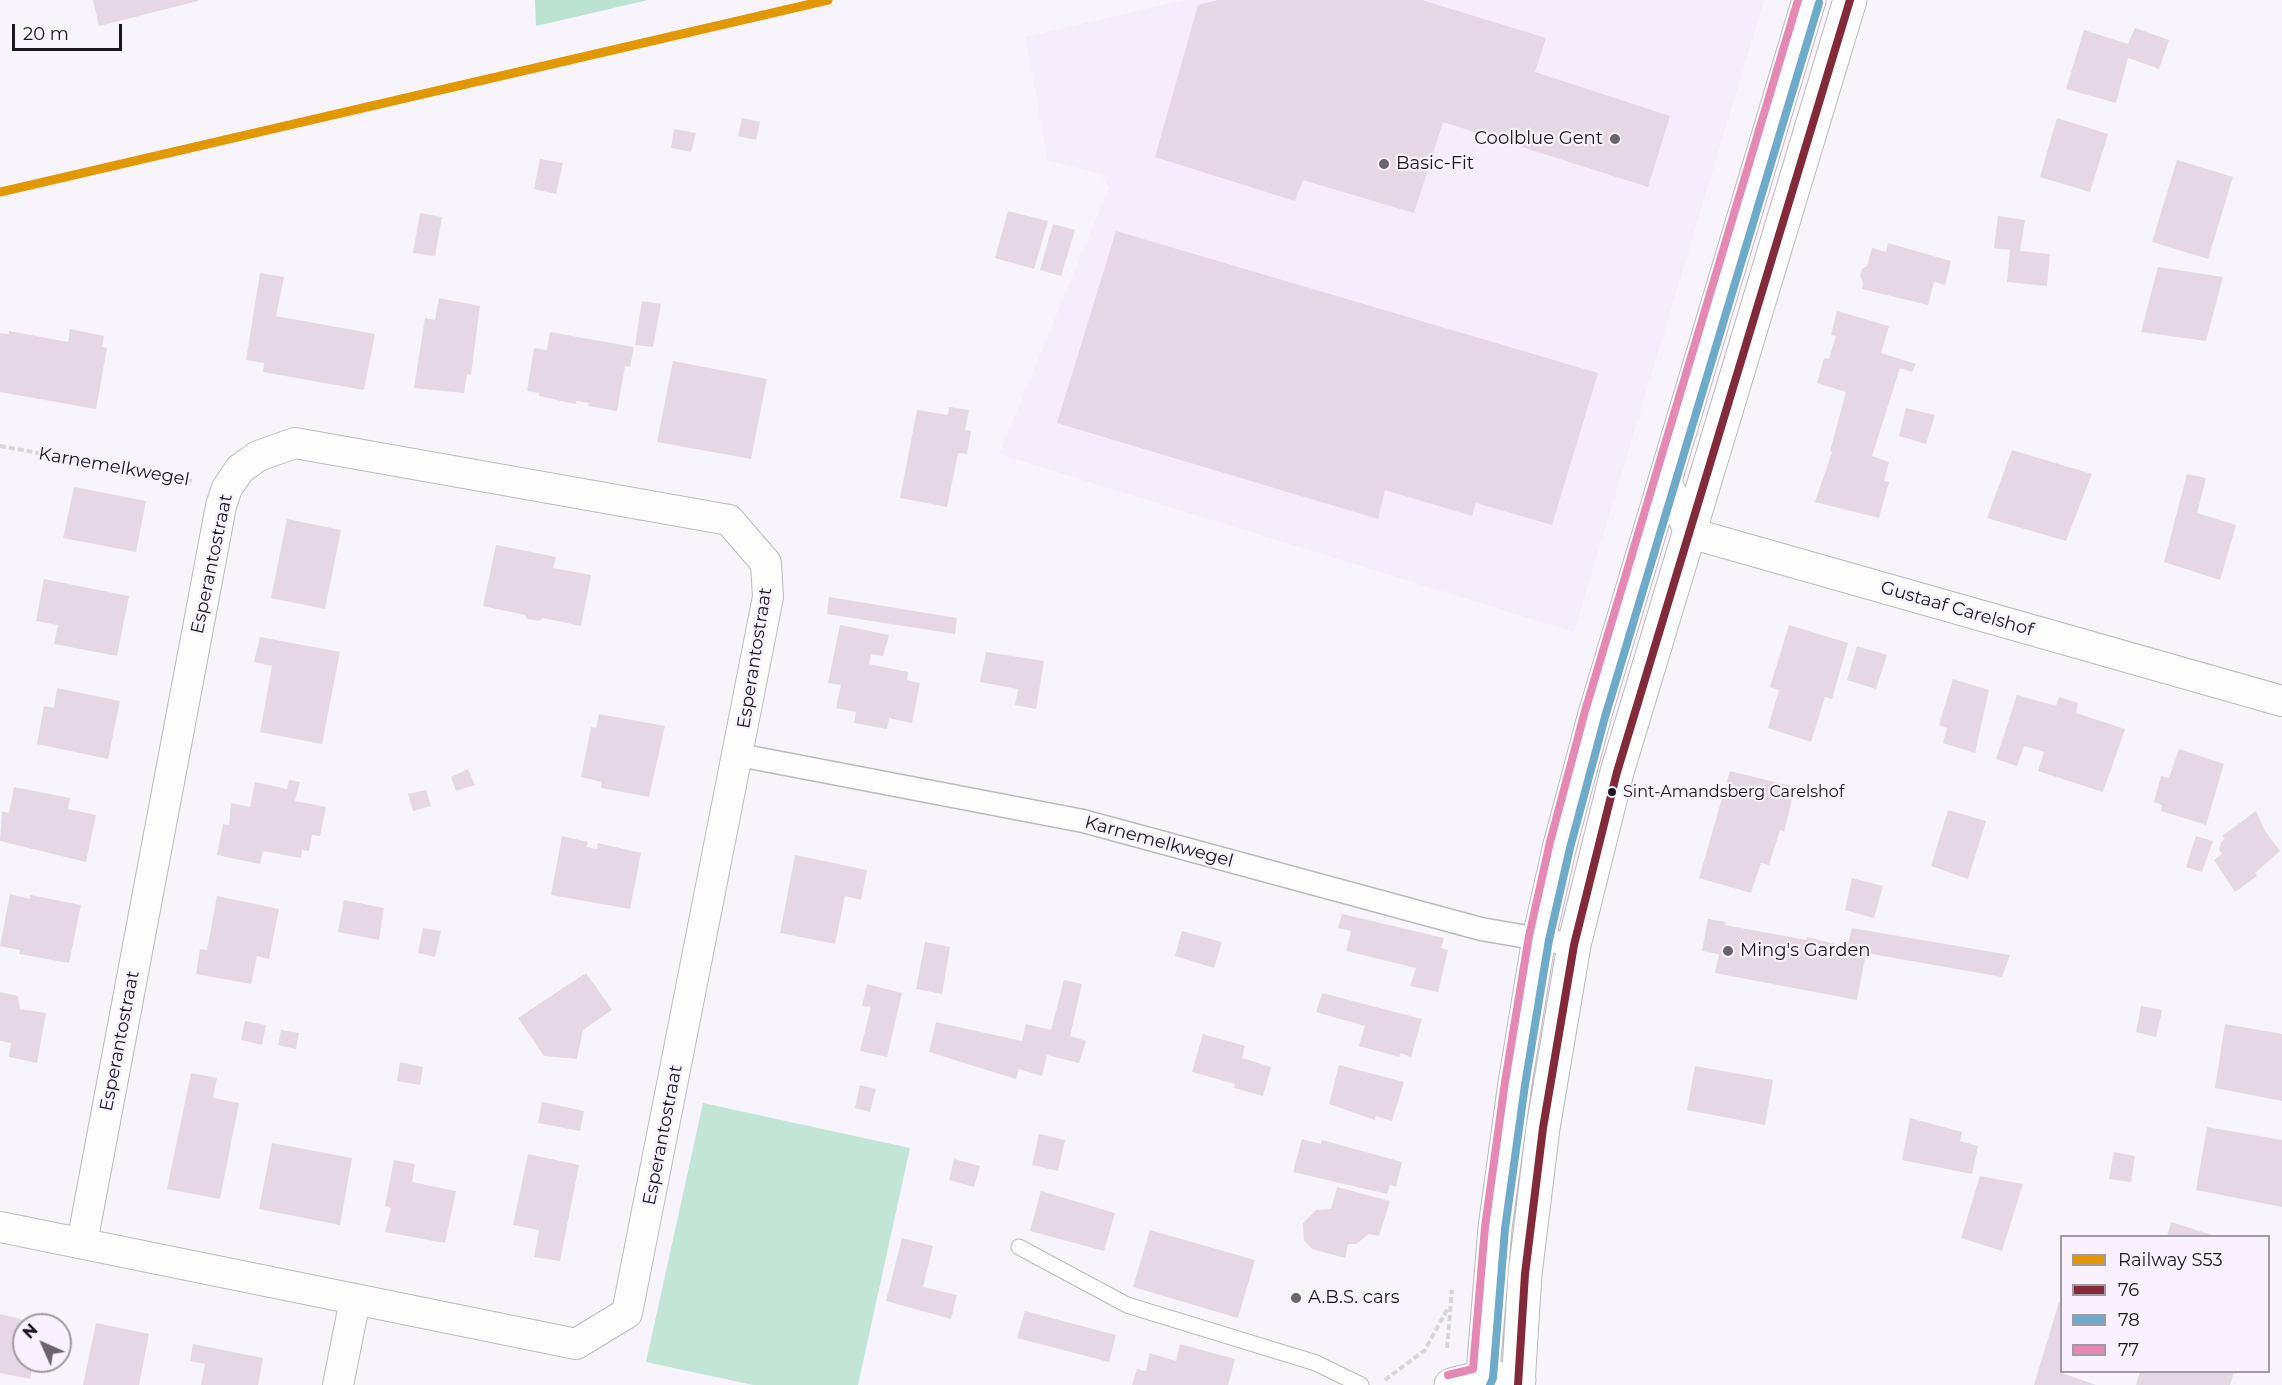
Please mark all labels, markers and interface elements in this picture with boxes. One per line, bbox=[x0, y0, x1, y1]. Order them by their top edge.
scale bar bbox=[15, 12, 124, 50]
text: 20 m bbox=[23, 23, 69, 45]
place label: Coolblue Gent bbox=[1474, 128, 1603, 150]
marker: Coolblue Gent bbox=[1608, 132, 1622, 146]
place label: Basic-Fit bbox=[1396, 153, 1474, 175]
marker: Basic-Fit bbox=[1377, 157, 1391, 171]
street label: Karnemelkwegel bbox=[37, 443, 191, 491]
street label: Esperantostraat bbox=[187, 492, 237, 636]
street label: Gustaaf Carelshof bbox=[1878, 577, 2036, 641]
street label: Esperantostraat bbox=[733, 586, 777, 730]
place label: Sint-Amandsberg Carelshof bbox=[1623, 782, 1844, 802]
marker: Sint-Amandsberg Carelshof bbox=[1606, 786, 1618, 798]
street label: Karnemelkwegel bbox=[1082, 812, 1236, 872]
place label: Ming's Garden bbox=[1740, 940, 1870, 962]
marker: Ming's Garden bbox=[1721, 944, 1735, 958]
street label: Esperantostraat bbox=[96, 969, 144, 1113]
street label: Esperantostraat bbox=[639, 1063, 687, 1207]
legend bbox=[2060, 1235, 2270, 1373]
text: Railway S53 bbox=[2118, 1249, 2223, 1271]
text: 76 bbox=[2118, 1279, 2139, 1301]
place label: A.B.S. cars bbox=[1308, 1287, 1400, 1309]
marker: A.B.S. cars bbox=[1289, 1291, 1303, 1305]
text: 78 bbox=[2118, 1309, 2140, 1331]
north arrow bbox=[12, 1313, 72, 1373]
text: N bbox=[19, 1320, 42, 1343]
text: 77 bbox=[2118, 1339, 2139, 1361]

